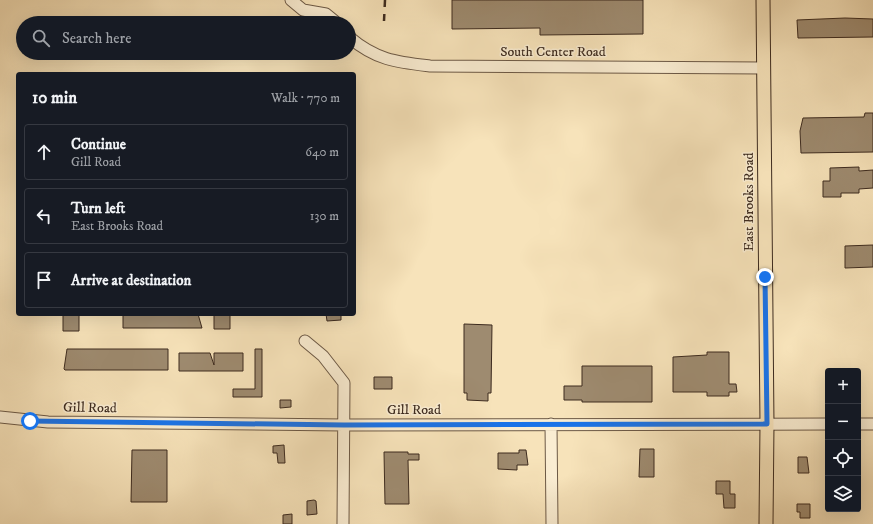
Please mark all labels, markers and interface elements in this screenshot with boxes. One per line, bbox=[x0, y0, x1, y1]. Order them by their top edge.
search box bbox=[16, 16, 356, 60]
icon: search bbox=[30, 27, 52, 49]
text: Search here bbox=[62, 29, 131, 48]
street label: South Center Road bbox=[500, 43, 606, 61]
text: 10 min bbox=[32, 87, 77, 109]
text: Walk · 770 m bbox=[271, 90, 340, 106]
text: Continue bbox=[71, 135, 126, 154]
icon: ahead bbox=[33, 141, 55, 163]
text: 640 m bbox=[305, 144, 339, 160]
street label: East Brooks Road bbox=[740, 152, 758, 252]
text: Gill Road bbox=[71, 154, 121, 170]
text: Turn left bbox=[71, 199, 125, 218]
icon: left bbox=[33, 205, 55, 227]
text: 130 m bbox=[310, 208, 339, 224]
text: East Brooks Road bbox=[71, 218, 163, 234]
route end bbox=[756, 268, 774, 286]
icon: arrive bbox=[33, 269, 55, 291]
text: Arrive at destination bbox=[71, 271, 191, 290]
map controls bbox=[825, 368, 861, 512]
button: + bbox=[825, 368, 861, 404]
street label: Gill Road bbox=[63, 399, 117, 417]
street label: Gill Road bbox=[387, 401, 441, 419]
button: − bbox=[825, 404, 861, 440]
route start bbox=[21, 412, 39, 430]
button: locate bbox=[825, 440, 861, 476]
button: layers bbox=[825, 476, 861, 512]

